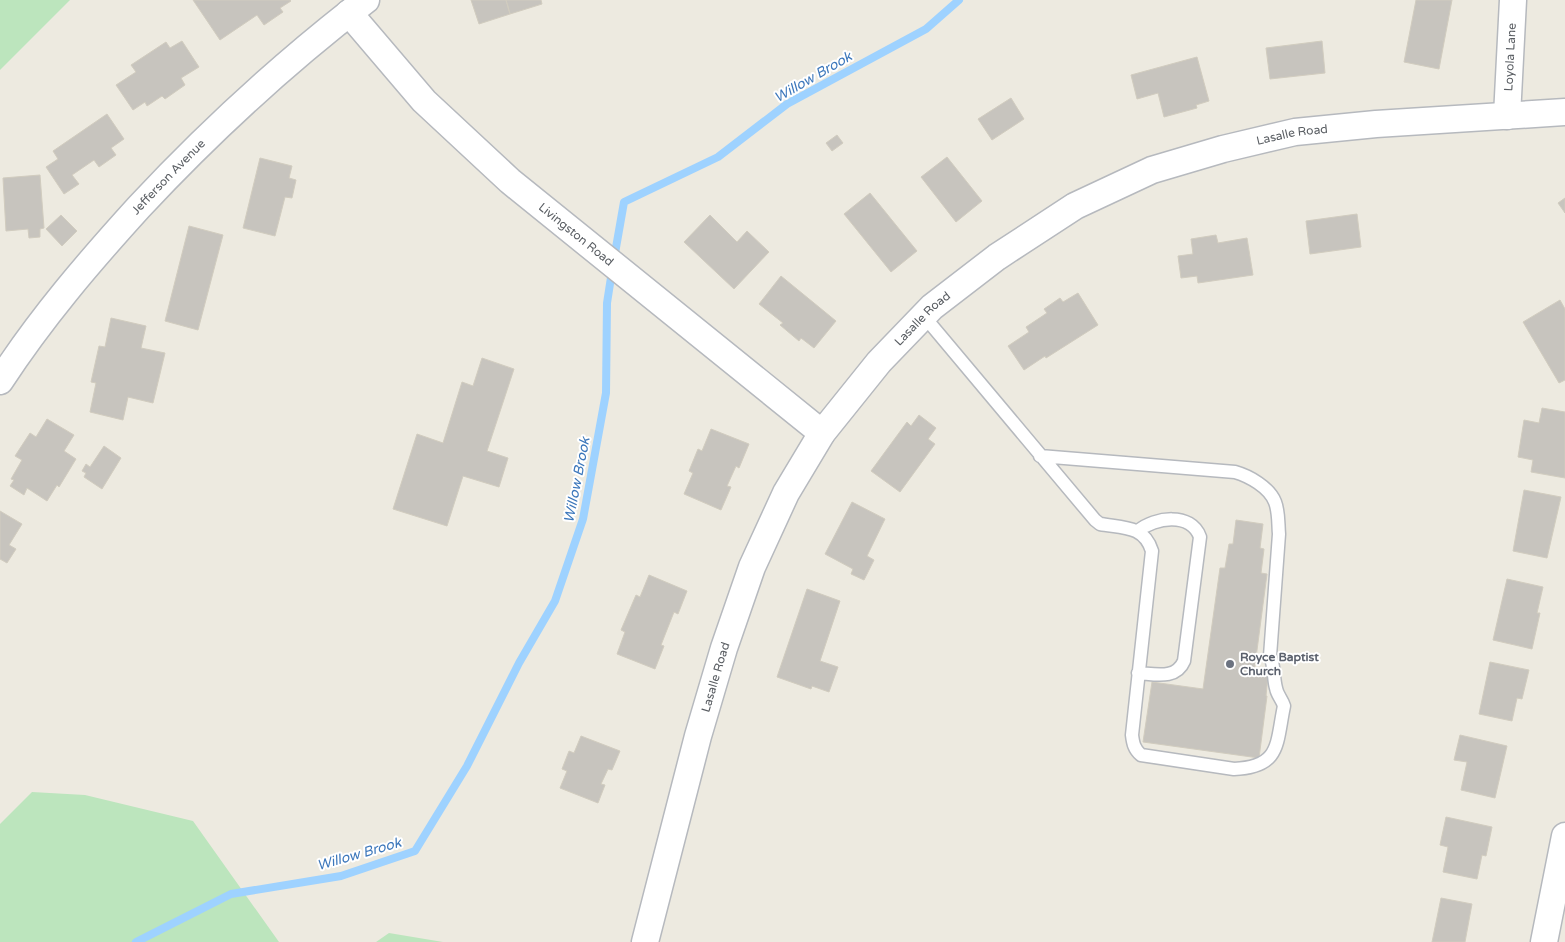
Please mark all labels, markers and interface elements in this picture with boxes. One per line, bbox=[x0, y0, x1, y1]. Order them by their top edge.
street label: Loyola Lane bbox=[1501, 22, 1519, 92]
water label: Willow Brook bbox=[771, 47, 856, 106]
street label: Lasalle Road bbox=[1255, 122, 1328, 148]
street label: Jefferson Avenue bbox=[129, 136, 208, 217]
street label: Livingston Road bbox=[536, 200, 616, 269]
street label: Lasalle Road bbox=[891, 289, 953, 349]
water label: Willow Brook bbox=[560, 434, 594, 524]
street label: Lasalle Road bbox=[698, 640, 732, 714]
place label: Royce Baptist Church bbox=[1240, 650, 1319, 678]
marker: Royce Baptist Church bbox=[1224, 658, 1236, 670]
water label: Willow Brook bbox=[315, 833, 404, 874]

